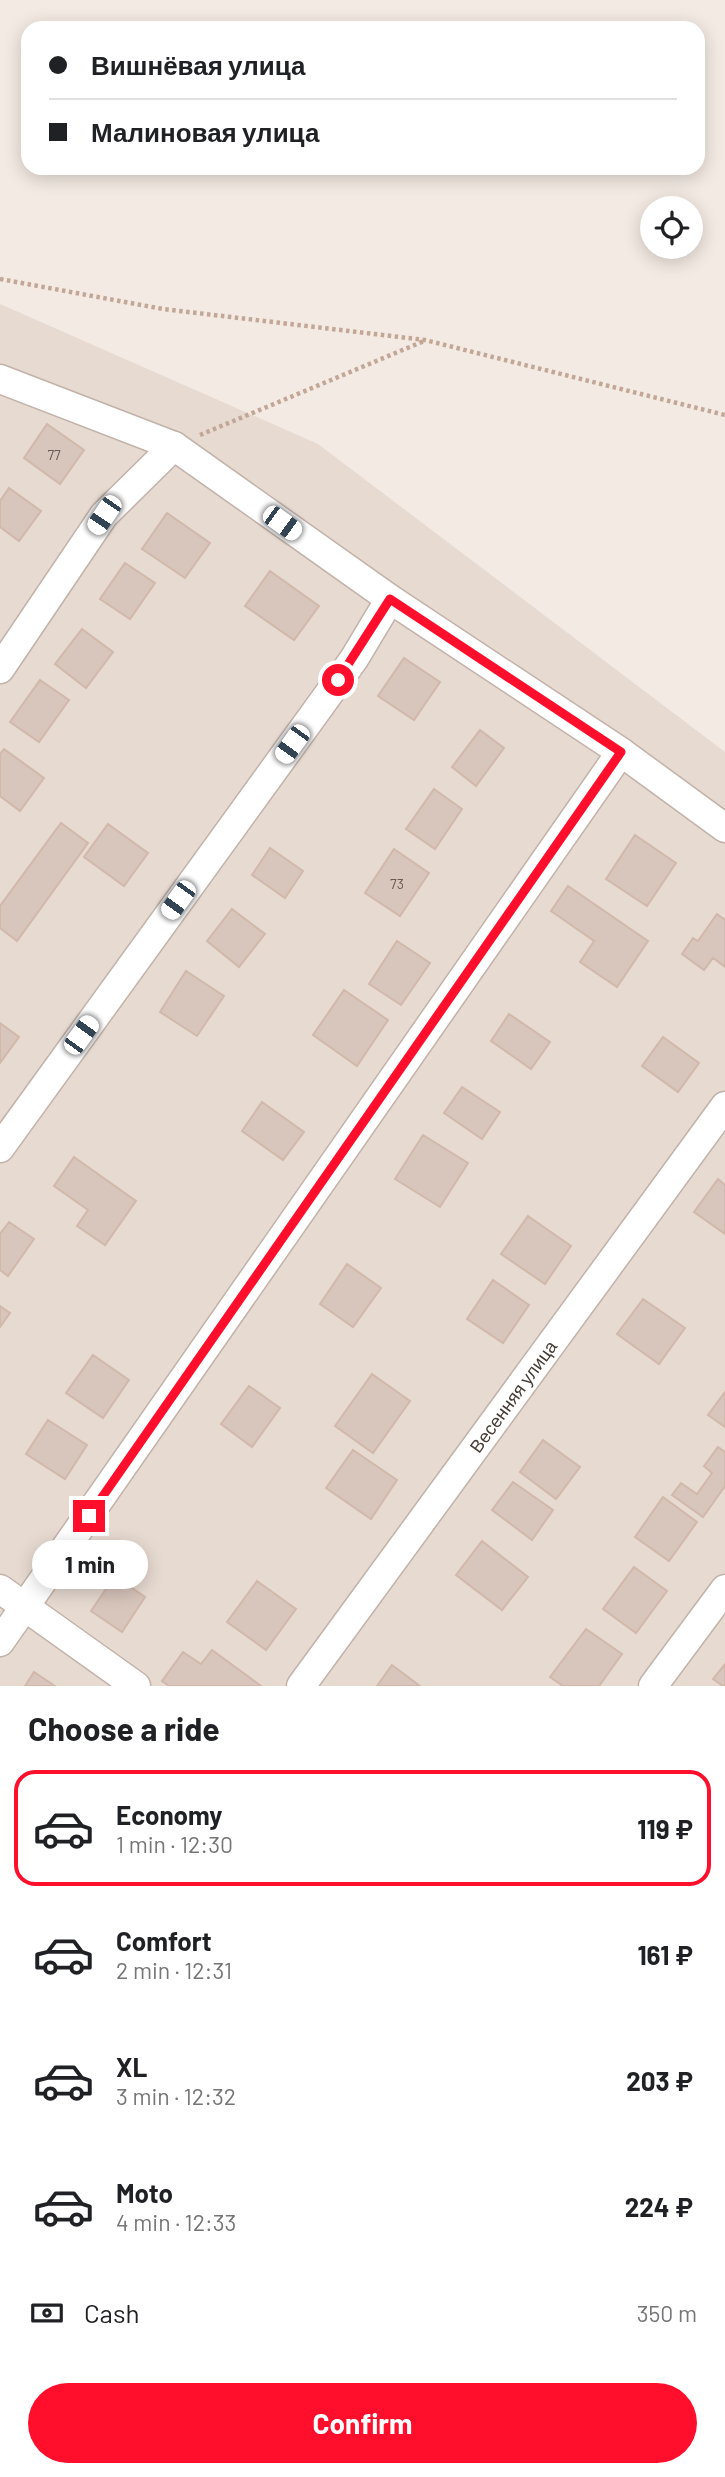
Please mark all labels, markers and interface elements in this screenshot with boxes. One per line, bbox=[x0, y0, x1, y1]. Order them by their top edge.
text: Вишнёвая улица bbox=[91, 49, 305, 80]
text: Малиновая улица bbox=[91, 116, 319, 147]
map controls bbox=[640, 196, 703, 259]
button: locate bbox=[640, 196, 703, 259]
house number: 77 bbox=[47, 446, 61, 463]
car bbox=[84, 492, 125, 538]
car bbox=[259, 502, 306, 544]
route start bbox=[322, 664, 354, 696]
car bbox=[272, 721, 313, 767]
house number: 73 bbox=[390, 875, 404, 892]
car bbox=[158, 877, 199, 923]
car bbox=[61, 1012, 102, 1058]
street label: Весенняя улица bbox=[465, 1335, 562, 1457]
route end bbox=[73, 1500, 105, 1532]
callout: 1 min bbox=[31, 1540, 147, 1590]
text: 1 min bbox=[65, 1550, 115, 1578]
text: Choose a ride bbox=[28, 1709, 220, 1747]
icon: car bbox=[32, 1797, 95, 1860]
text: Economy bbox=[116, 1799, 222, 1830]
text: 119 ₽ bbox=[637, 1813, 693, 1844]
text: 1 min · 12:30 bbox=[116, 1830, 233, 1858]
icon: car bbox=[32, 1923, 95, 1986]
text: Comfort bbox=[116, 1925, 212, 1956]
text: 161 ₽ bbox=[637, 1939, 693, 1970]
text: 2 min · 12:31 bbox=[116, 1956, 232, 1984]
icon: car bbox=[32, 2049, 95, 2112]
text: XL bbox=[116, 2051, 147, 2082]
text: 203 ₽ bbox=[626, 2065, 693, 2096]
text: 3 min · 12:32 bbox=[116, 2082, 236, 2110]
icon: car bbox=[32, 2175, 95, 2238]
text: Moto bbox=[116, 2177, 173, 2208]
text: 224 ₽ bbox=[625, 2191, 693, 2222]
text: 4 min · 12:33 bbox=[116, 2208, 236, 2236]
icon: cash bbox=[28, 2294, 66, 2332]
text: Cash bbox=[84, 2297, 139, 2328]
text: 350 m bbox=[637, 2299, 697, 2327]
button: Confirm bbox=[28, 2383, 697, 2463]

